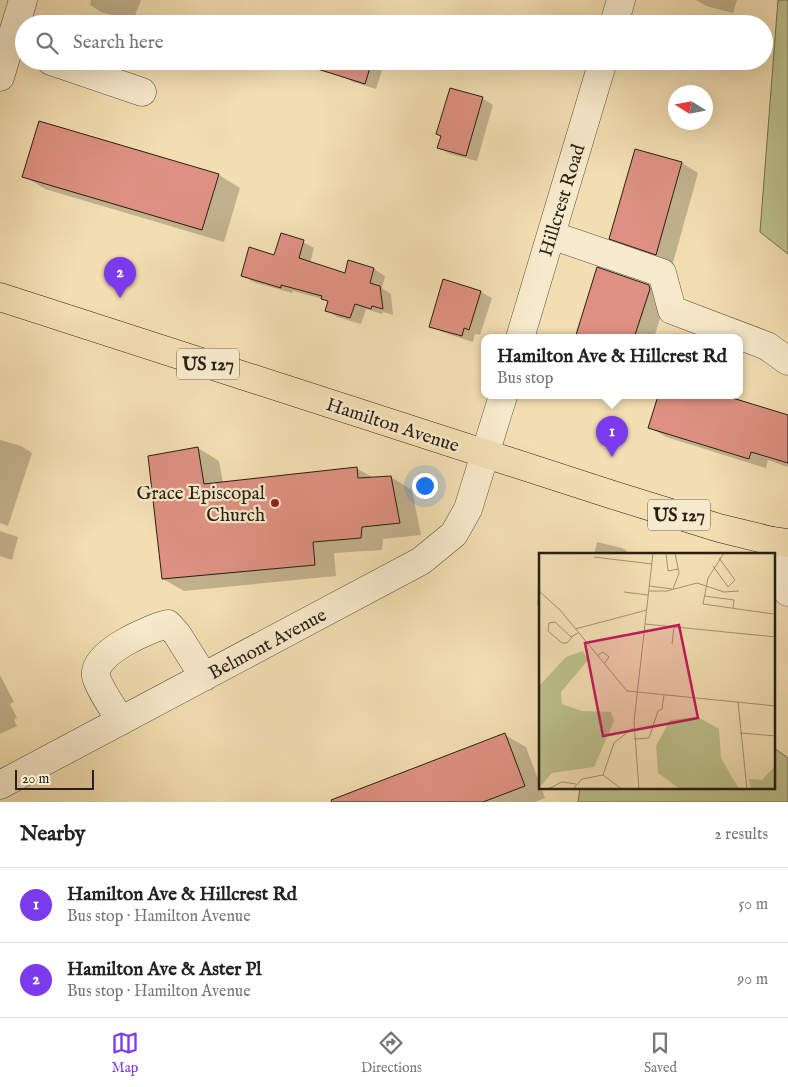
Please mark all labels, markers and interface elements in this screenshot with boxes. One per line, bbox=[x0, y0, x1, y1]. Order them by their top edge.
search box bbox=[15, 15, 773, 70]
icon: search bbox=[33, 29, 61, 57]
text: Search here bbox=[73, 31, 164, 55]
north arrow bbox=[668, 85, 713, 130]
street label: Hillcrest Road bbox=[534, 141, 592, 260]
pin: 2 bbox=[104, 257, 136, 298]
popup bbox=[481, 334, 743, 399]
text: Hamilton Ave & Hillcrest Rd bbox=[497, 345, 727, 369]
road number: US 127 bbox=[177, 348, 239, 379]
text: Bus stop bbox=[497, 369, 553, 389]
street label: Hamilton Avenue bbox=[323, 393, 462, 459]
pin: 1 bbox=[596, 416, 628, 457]
your location bbox=[412, 473, 438, 499]
place label: Grace Episcopal Church bbox=[136, 482, 266, 528]
marker: Grace Episcopal Church bbox=[269, 497, 281, 509]
road number: US 127 bbox=[648, 500, 710, 530]
inset map bbox=[539, 553, 776, 790]
street label: Belmont Avenue bbox=[205, 604, 331, 686]
scale bar bbox=[15, 767, 94, 790]
text: 20 m bbox=[22, 770, 49, 788]
text: Nearby bbox=[20, 821, 85, 848]
text: 2 results bbox=[714, 825, 768, 845]
text: Hamilton Ave & Hillcrest Rd bbox=[67, 883, 297, 907]
text: 1 bbox=[33, 895, 39, 915]
text: 50 m bbox=[739, 895, 768, 915]
text: Bus stop · Hamilton Avenue bbox=[67, 907, 250, 927]
text: Hamilton Ave & Aster Pl bbox=[67, 958, 262, 982]
text: 2 bbox=[32, 970, 40, 990]
text: 90 m bbox=[737, 970, 768, 990]
text: Bus stop · Hamilton Avenue bbox=[67, 982, 250, 1002]
tab: Map bbox=[111, 1029, 139, 1077]
tab: Directions bbox=[361, 1029, 422, 1077]
tab: Saved bbox=[644, 1029, 677, 1077]

